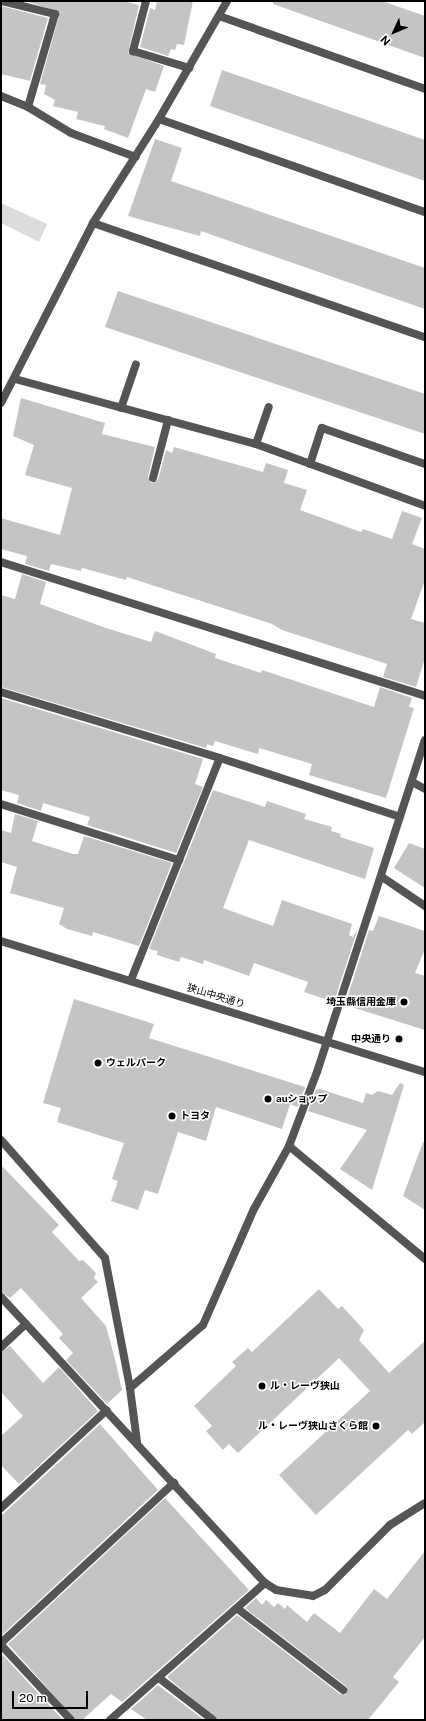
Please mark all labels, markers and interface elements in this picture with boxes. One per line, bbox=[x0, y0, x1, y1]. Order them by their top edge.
north arrow bbox=[374, 12, 414, 52]
text: N bbox=[378, 33, 393, 48]
street label: 狭山中央通り bbox=[186, 981, 246, 1011]
place label: 埼玉縣信用金庫 bbox=[326, 996, 396, 1008]
marker: 埼玉縣信用金庫 bbox=[399, 997, 409, 1007]
place label: 中央通り bbox=[351, 1033, 391, 1045]
marker: 中央通り bbox=[394, 1034, 404, 1044]
place label: ウェルパーク bbox=[106, 1057, 166, 1069]
marker: ウェルパーク bbox=[93, 1058, 103, 1068]
place label: auショップ bbox=[276, 1093, 328, 1105]
marker: auショップ bbox=[263, 1094, 273, 1104]
place label: トヨタ bbox=[180, 1110, 210, 1122]
marker: トヨタ bbox=[167, 1111, 177, 1121]
place label: ル・レーヴ狭山 bbox=[270, 1380, 340, 1392]
marker: ル・レーヴ狭山 bbox=[257, 1381, 267, 1391]
place label: ル・レーヴ狭山さくら館 bbox=[258, 1420, 368, 1432]
marker: ル・レーヴ狭山さくら館 bbox=[371, 1421, 381, 1431]
scale bar bbox=[14, 1683, 90, 1709]
text: 20 m bbox=[19, 1691, 47, 1705]

